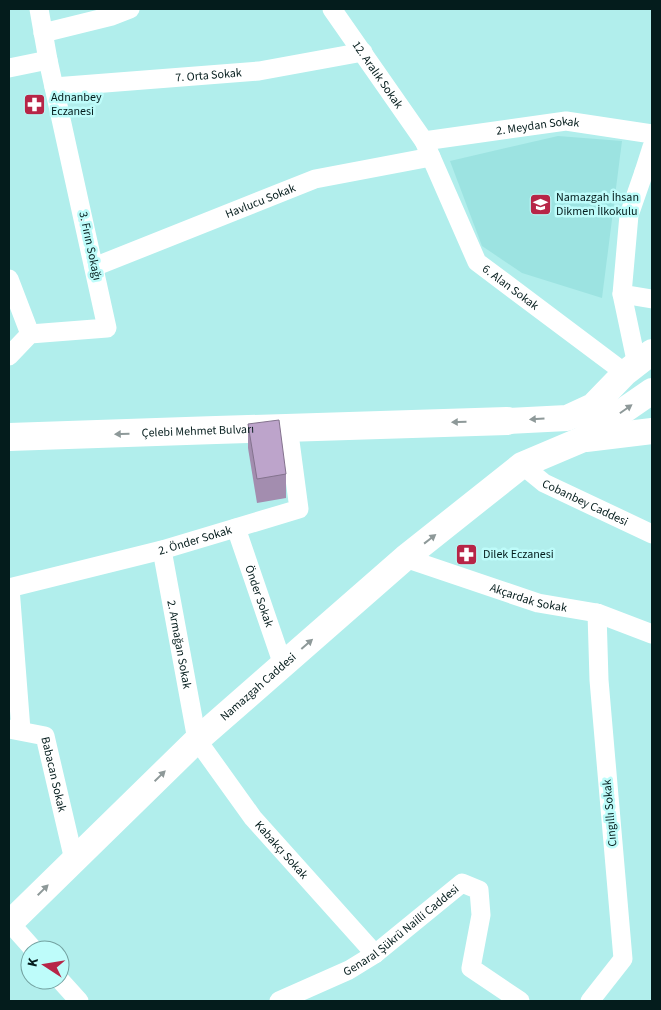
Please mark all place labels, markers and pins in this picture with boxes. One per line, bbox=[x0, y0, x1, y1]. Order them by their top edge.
place label: Adnanbey Eczanesi bbox=[51, 89, 102, 120]
pharmacy icon: Adnanbey Eczanesi bbox=[23, 92, 47, 116]
place label: Namazgah İhsan Dikmen İlkokulu bbox=[556, 189, 639, 220]
school or university icon: Namazgah İhsan Dikmen İlkokulu bbox=[528, 192, 552, 216]
pharmacy icon: Dilek Eczanesi bbox=[455, 542, 479, 566]
place label: Dilek Eczanesi bbox=[483, 546, 554, 563]

